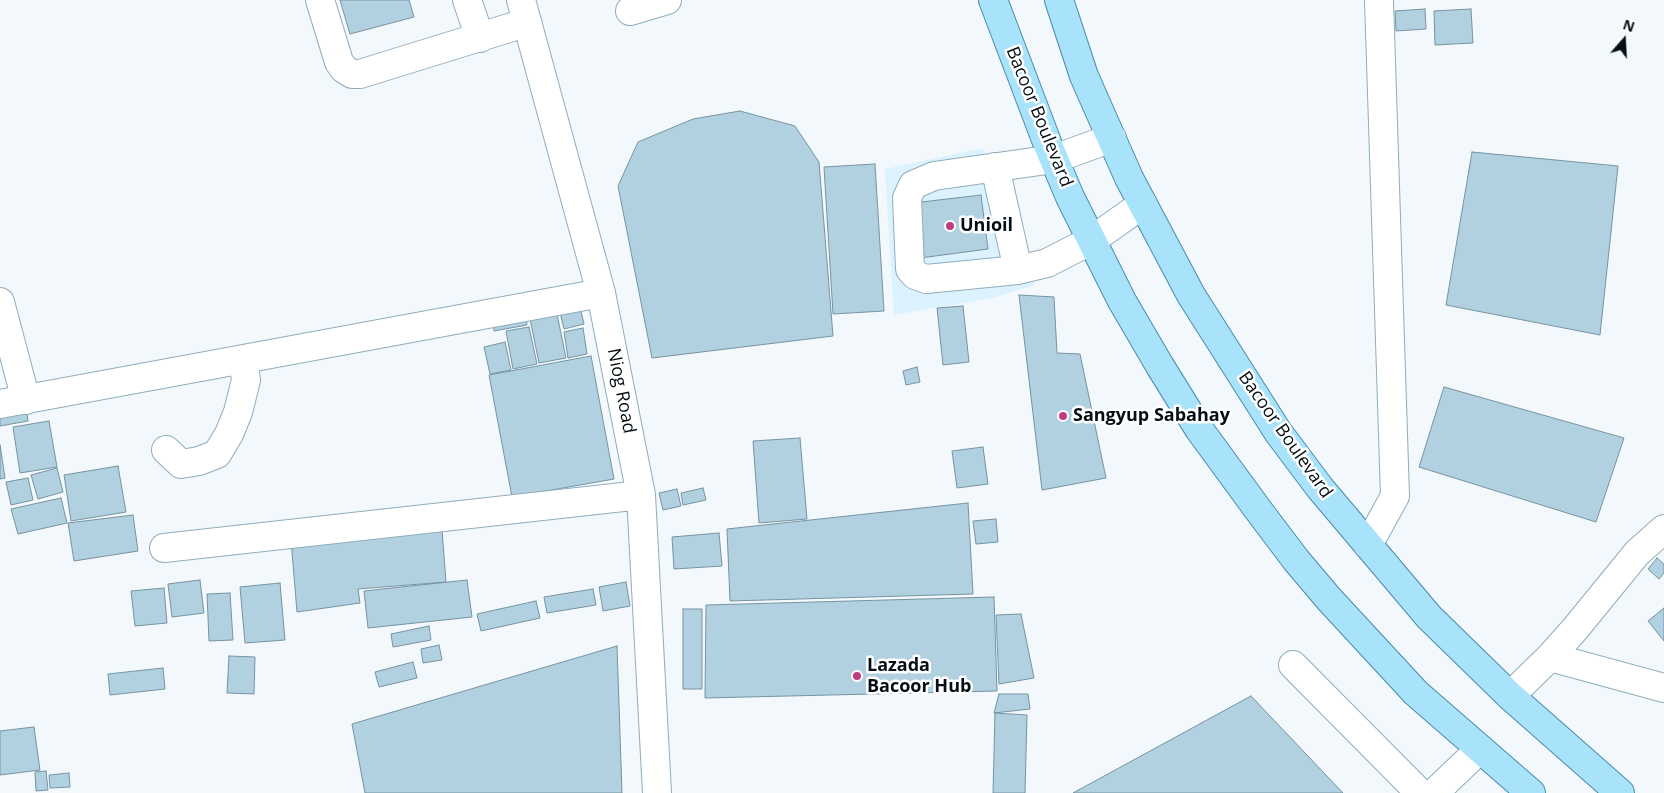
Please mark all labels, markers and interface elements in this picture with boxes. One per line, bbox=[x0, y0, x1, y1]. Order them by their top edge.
north arrow bbox=[1599, 15, 1649, 65]
text: N bbox=[1621, 15, 1638, 36]
street label: Bacoor Boulevard bbox=[1001, 44, 1077, 190]
place label: Unioil bbox=[960, 215, 1013, 237]
marker: Unioil bbox=[944, 220, 956, 232]
street label: Niog Road bbox=[602, 347, 640, 435]
street label: Bacoor Boulevard bbox=[1233, 368, 1337, 502]
place label: Sangyup Sabahay bbox=[1073, 405, 1230, 427]
marker: Sangyup Sabahay bbox=[1057, 410, 1069, 422]
place label: Lazada Bacoor Hub bbox=[867, 655, 971, 698]
marker: Lazada Bacoor Hub bbox=[851, 670, 863, 682]

